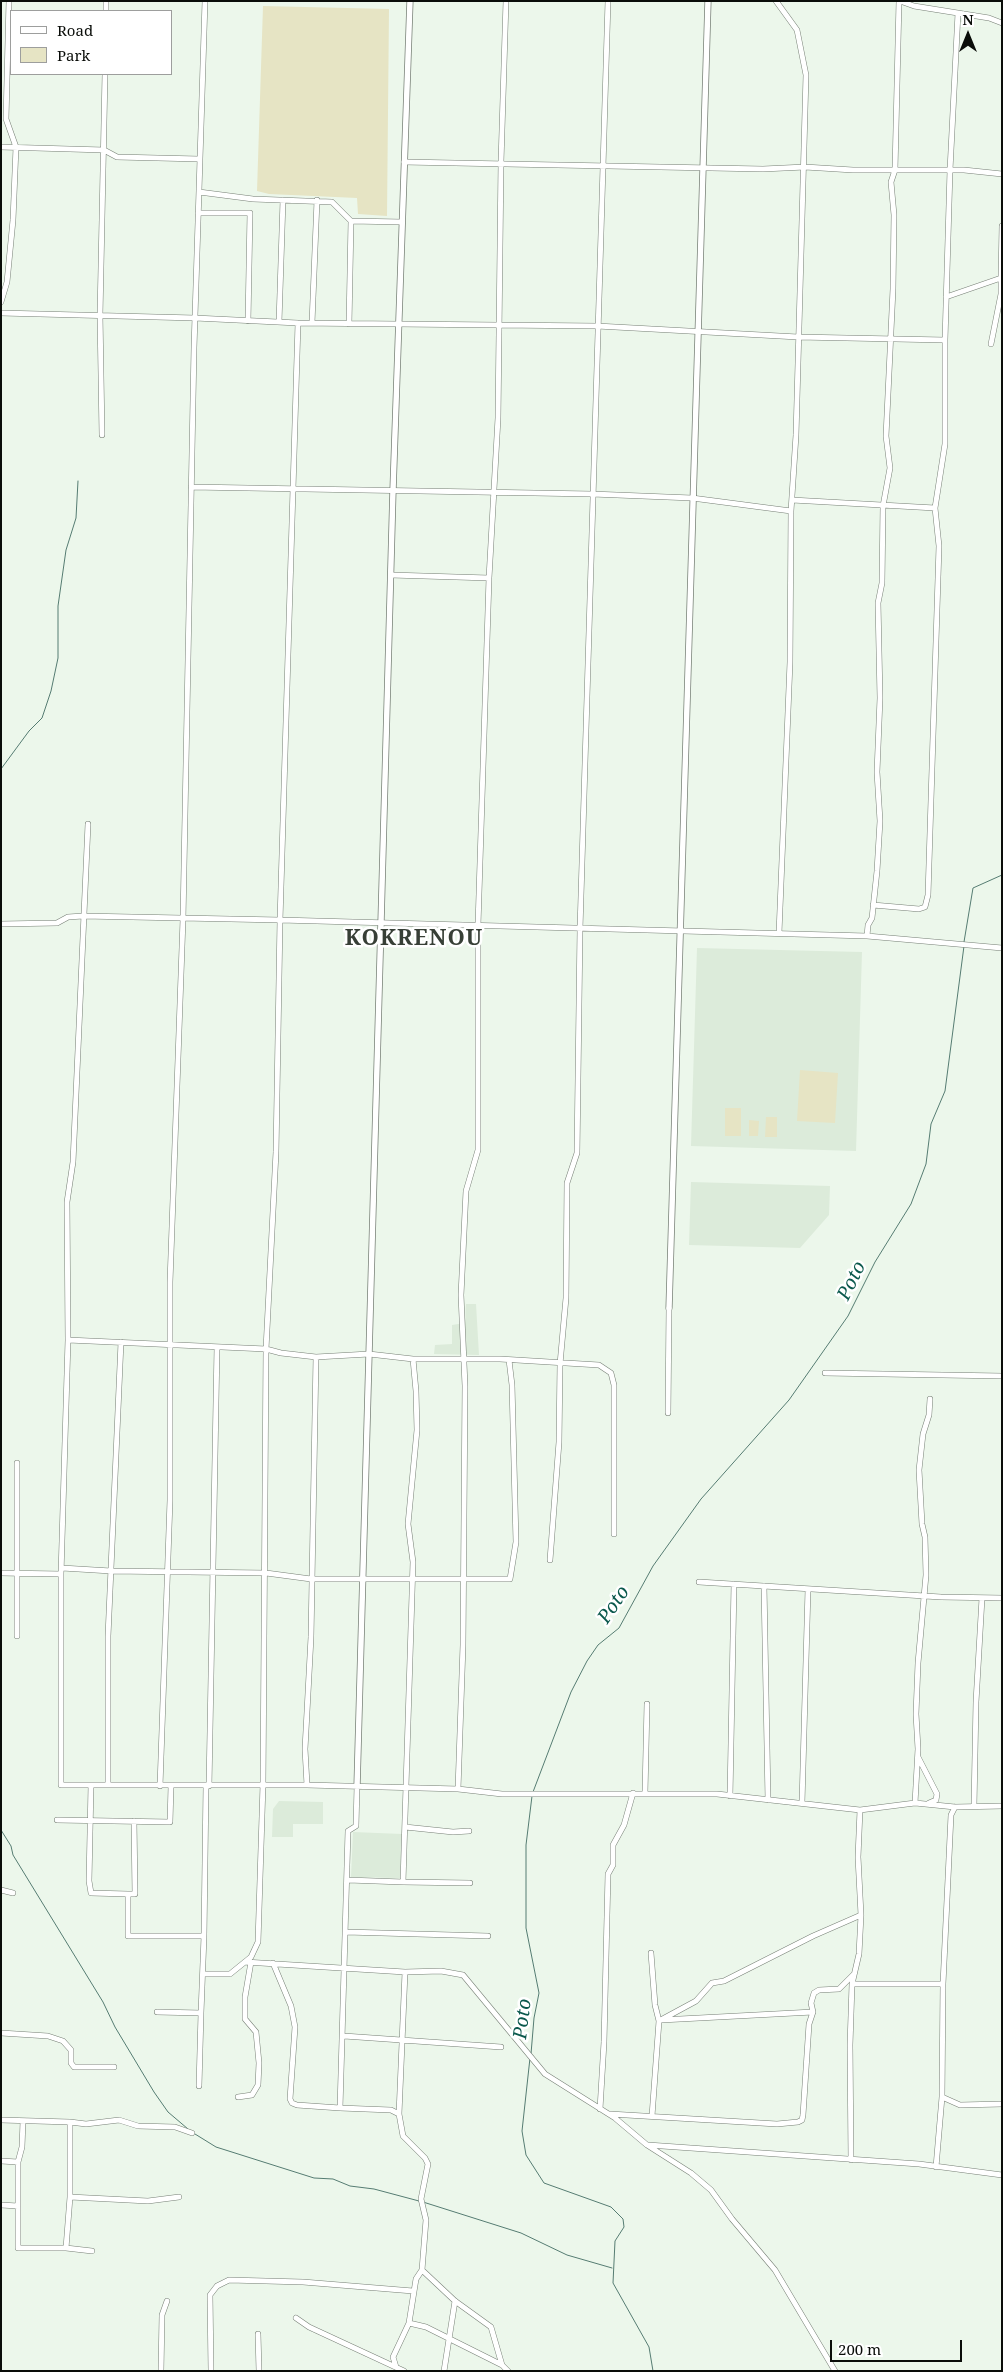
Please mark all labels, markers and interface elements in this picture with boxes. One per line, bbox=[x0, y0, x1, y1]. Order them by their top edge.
legend bbox=[10, 10, 172, 75]
north arrow bbox=[943, 10, 993, 60]
text: N bbox=[962, 10, 974, 29]
text: Road bbox=[57, 20, 93, 40]
text: Park bbox=[57, 45, 90, 65]
district label: KOKRENOU bbox=[344, 926, 484, 952]
water label: Poto bbox=[833, 1258, 871, 1304]
water label: Poto bbox=[593, 1582, 635, 1628]
water label: Poto bbox=[509, 1997, 537, 2041]
scale bar bbox=[833, 2330, 966, 2362]
text: 200 m bbox=[838, 2339, 881, 2359]

